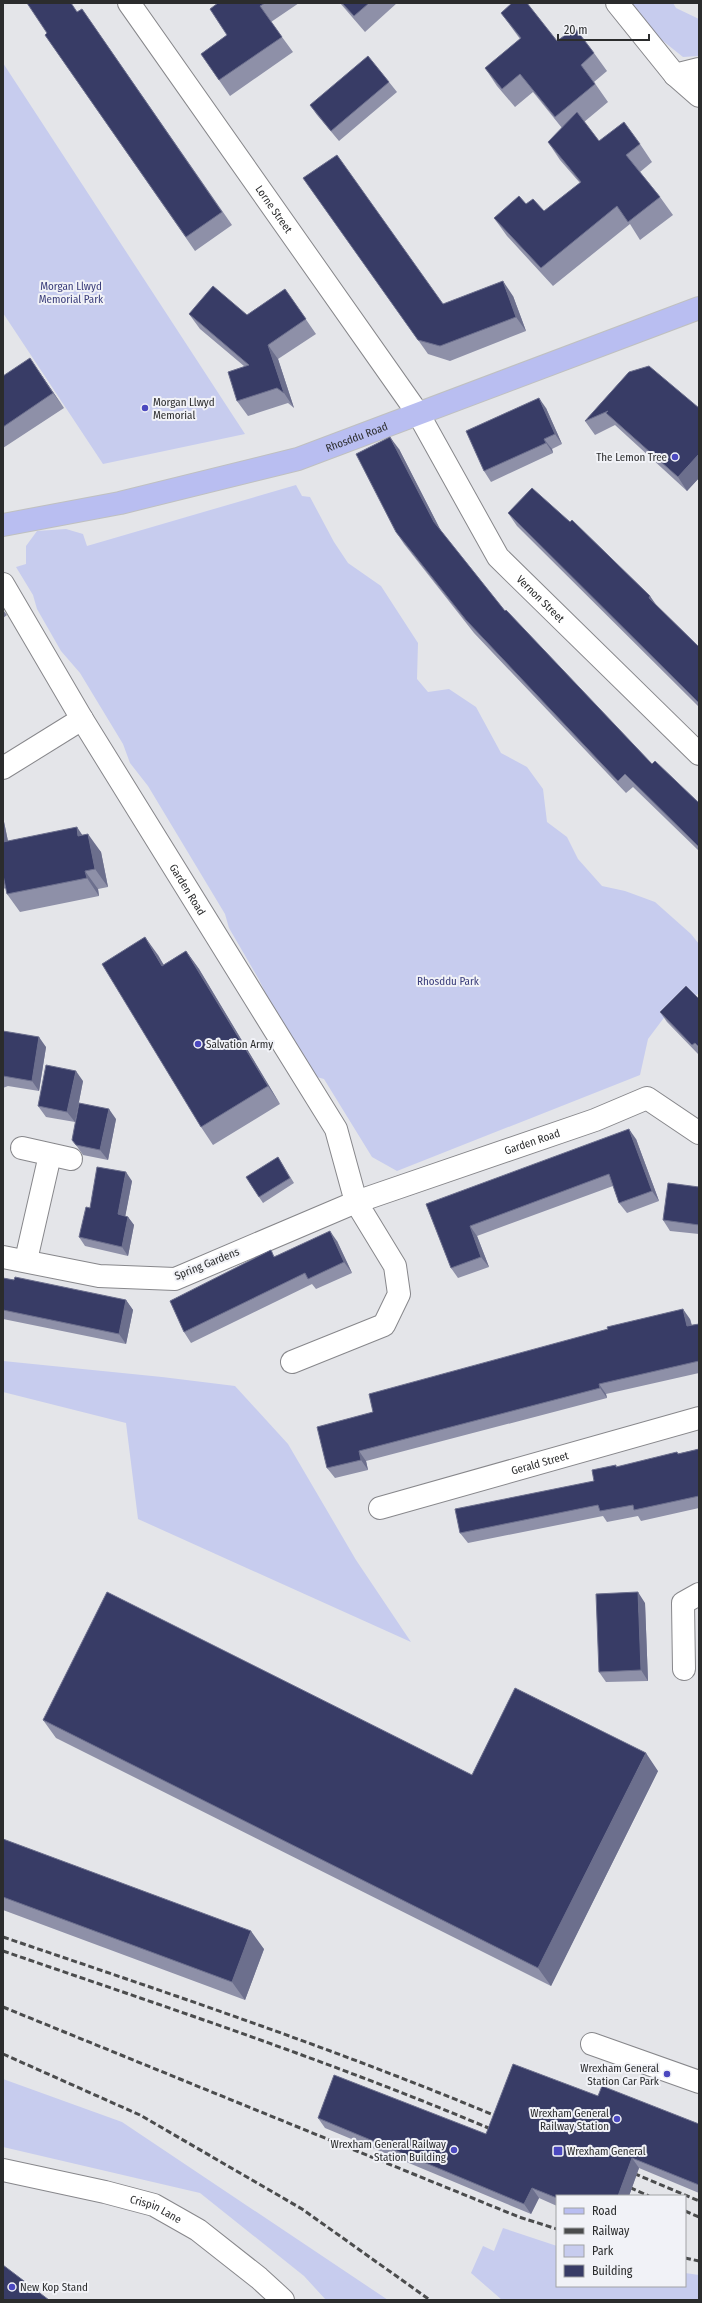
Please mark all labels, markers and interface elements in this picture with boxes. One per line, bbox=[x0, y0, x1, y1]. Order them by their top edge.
scale bar bbox=[558, 16, 649, 42]
text: 20 m bbox=[564, 23, 588, 37]
street label: Lorne Street bbox=[253, 183, 295, 236]
park label: Morgan Llwyd Memorial Park bbox=[39, 280, 104, 306]
place label: Morgan Llwyd Memorial bbox=[153, 396, 215, 422]
marker: Morgan Llwyd Memorial bbox=[140, 403, 150, 413]
street label: Rhosddu Road bbox=[324, 419, 389, 455]
place label: The Lemon Tree bbox=[596, 451, 667, 464]
marker: The Lemon Tree bbox=[670, 452, 680, 462]
street label: Vernon Street bbox=[514, 573, 567, 625]
street label: Garden Road bbox=[167, 862, 208, 918]
park label: Rhosddu Park bbox=[417, 975, 480, 988]
place label: Salvation Army bbox=[206, 1038, 273, 1051]
marker: Salvation Army bbox=[193, 1039, 203, 1049]
street label: Garden Road bbox=[503, 1126, 562, 1157]
street label: Spring Gardens bbox=[173, 1245, 241, 1283]
street label: Gerald Street bbox=[510, 1449, 570, 1477]
place label: Wrexham General Station Car Park bbox=[580, 2062, 660, 2088]
marker: Wrexham General Station Car Park bbox=[662, 2069, 672, 2079]
place label: Wrexham General Railway Station bbox=[530, 2107, 609, 2133]
marker: Wrexham General Railway Station bbox=[612, 2114, 622, 2124]
place label: Wrexham General Railway Station Building bbox=[331, 2138, 447, 2164]
marker: Wrexham General Railway Station Building bbox=[449, 2145, 459, 2155]
marker: Wrexham General bbox=[552, 2145, 564, 2157]
place label: Wrexham General bbox=[567, 2145, 646, 2158]
street label: Crispin Lane bbox=[128, 2192, 184, 2226]
legend bbox=[556, 2195, 686, 2287]
text: Road bbox=[592, 2204, 617, 2218]
text: Railway bbox=[592, 2224, 630, 2238]
text: Park bbox=[592, 2244, 614, 2258]
text: Building bbox=[592, 2264, 633, 2278]
place label: New Kop Stand bbox=[20, 2281, 88, 2294]
marker: New Kop Stand bbox=[7, 2282, 17, 2292]

